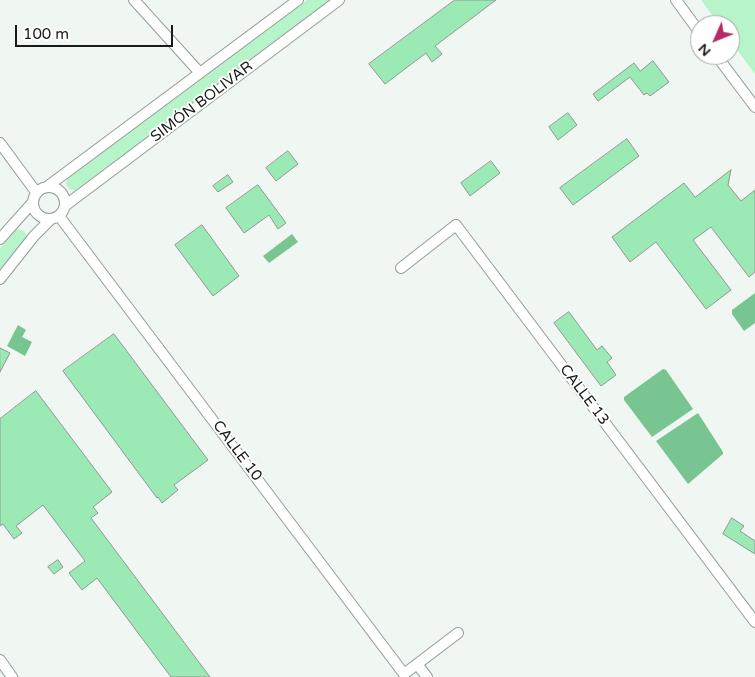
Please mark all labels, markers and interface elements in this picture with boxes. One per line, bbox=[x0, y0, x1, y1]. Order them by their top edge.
scale bar bbox=[18, 15, 175, 47]
north arrow bbox=[690, 15, 740, 65]
text: 100 m bbox=[23, 25, 69, 43]
text: N bbox=[695, 40, 715, 60]
street label: SIMÓN BOLIVAR bbox=[147, 58, 257, 146]
street label: CALLE 13 bbox=[555, 361, 613, 429]
street label: CALLE 10 bbox=[208, 417, 266, 485]

